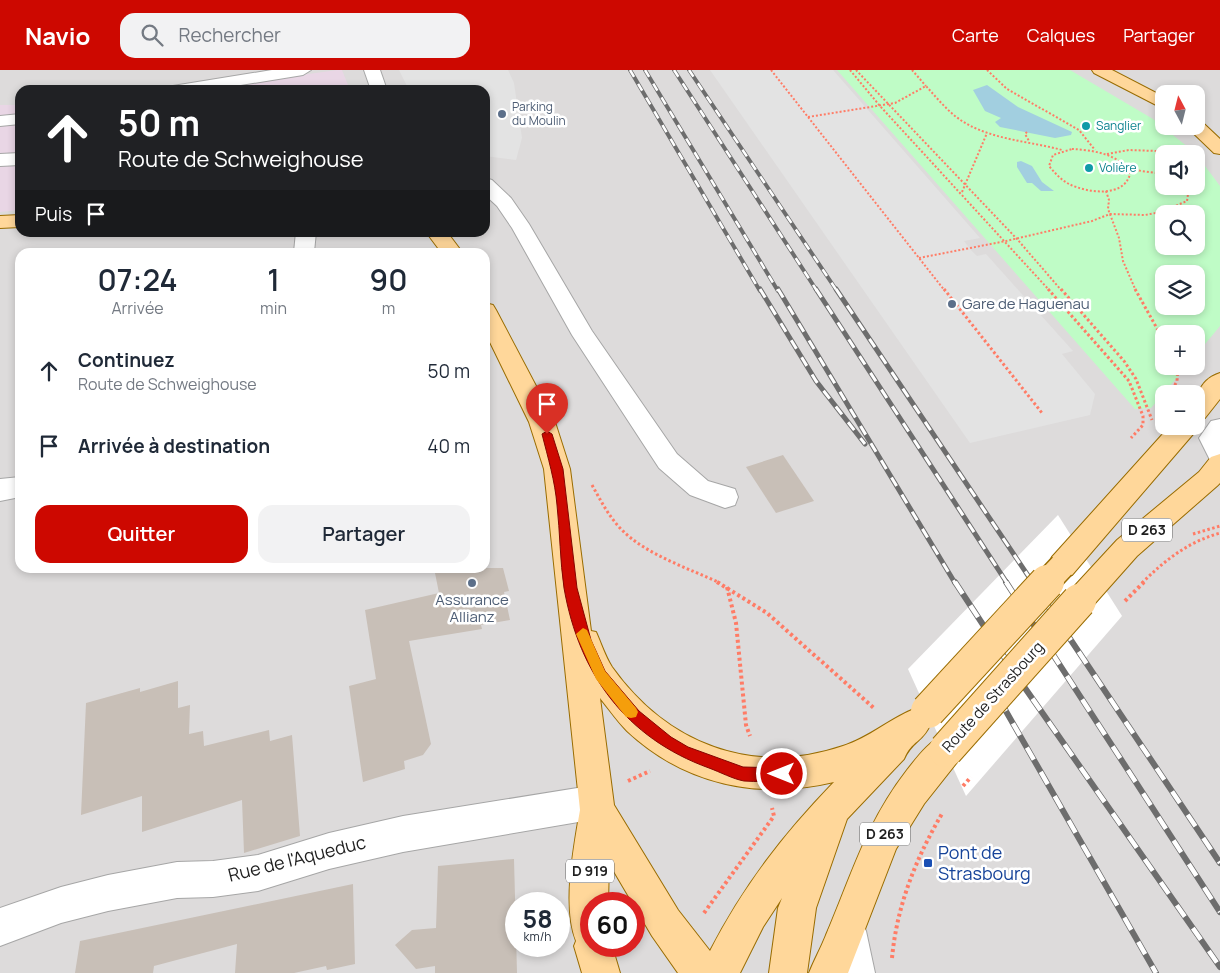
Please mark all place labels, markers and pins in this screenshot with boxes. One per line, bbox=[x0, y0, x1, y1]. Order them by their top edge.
place label: Parking du Moulin bbox=[512, 98, 566, 129]
marker: Parking du Moulin bbox=[496, 108, 508, 120]
place label: Sanglier bbox=[1096, 117, 1142, 134]
marker: Sanglier bbox=[1080, 120, 1092, 132]
place label: Volière bbox=[1099, 159, 1136, 176]
marker: Volière bbox=[1083, 162, 1095, 174]
place label: Gare de Haguenau bbox=[962, 293, 1090, 314]
marker: Gare de Haguenau bbox=[946, 298, 958, 310]
pin bbox=[526, 383, 568, 434]
marker: Assurance Allianz bbox=[466, 577, 478, 589]
place label: Assurance Allianz bbox=[435, 589, 509, 627]
place label: Pont de Strasbourg bbox=[938, 840, 1031, 885]
marker: Pont de Strasbourg bbox=[922, 857, 934, 869]

